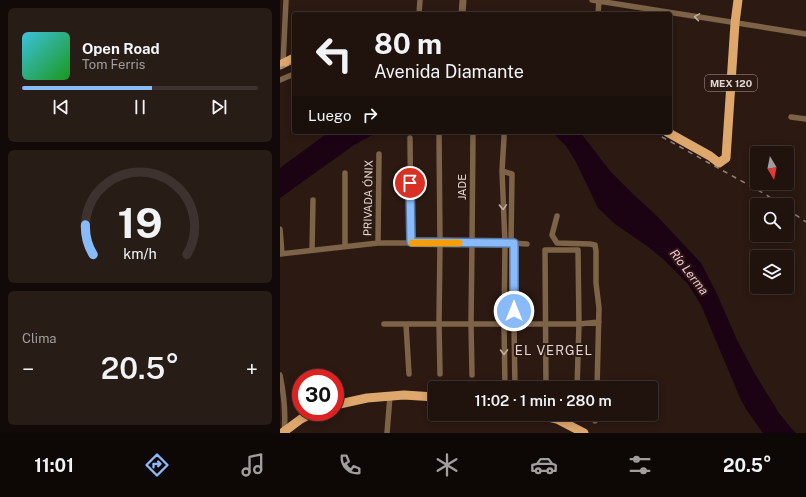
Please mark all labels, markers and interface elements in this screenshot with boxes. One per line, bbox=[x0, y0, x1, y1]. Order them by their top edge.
one-way arrow bbox=[694, 13, 700, 21]
text: 80 m bbox=[374, 27, 442, 60]
icon: left bbox=[308, 28, 360, 80]
text: Open Road bbox=[82, 40, 160, 57]
text: Tom Ferris bbox=[82, 57, 145, 72]
text: Avenida Diamante bbox=[374, 61, 524, 82]
road number: MEX 120 bbox=[705, 75, 757, 91]
icon: previous bbox=[50, 96, 72, 118]
icon: pause bbox=[129, 96, 151, 118]
icon: next bbox=[208, 96, 230, 118]
icon: right bbox=[359, 104, 381, 126]
text: Luego bbox=[308, 107, 351, 124]
north arrow bbox=[750, 146, 794, 190]
map controls bbox=[750, 146, 794, 294]
street label: PRIVADA ÓNIX bbox=[360, 159, 375, 236]
pin bbox=[393, 166, 427, 200]
icon: arrive bbox=[399, 172, 421, 194]
street label: JADE bbox=[456, 174, 468, 200]
text: 19 bbox=[117, 197, 163, 246]
button: search bbox=[750, 198, 794, 242]
one-way arrow bbox=[499, 204, 507, 210]
text: km/h bbox=[123, 244, 157, 261]
water label: Río Lerma bbox=[667, 246, 711, 298]
button: layers bbox=[750, 250, 794, 294]
position arrow bbox=[493, 290, 535, 332]
text: Clima bbox=[22, 331, 57, 346]
district label: EL VERGEL bbox=[515, 343, 593, 358]
one-way arrow bbox=[500, 349, 508, 355]
text: 20.5° bbox=[101, 350, 179, 386]
text: − bbox=[22, 356, 34, 382]
text: + bbox=[246, 356, 258, 382]
speed limit sign: 30 bbox=[292, 369, 344, 421]
text: 11:02 · 1 min · 280 m bbox=[474, 392, 612, 409]
icon: directions bbox=[143, 451, 171, 479]
icon: music bbox=[239, 451, 267, 479]
icon: phone bbox=[336, 451, 364, 479]
icon: climate bbox=[433, 451, 461, 479]
icon: car bbox=[530, 451, 558, 479]
icon: filters bbox=[626, 451, 654, 479]
text: 11:01 bbox=[34, 455, 74, 476]
text: 20.5° bbox=[723, 455, 772, 476]

